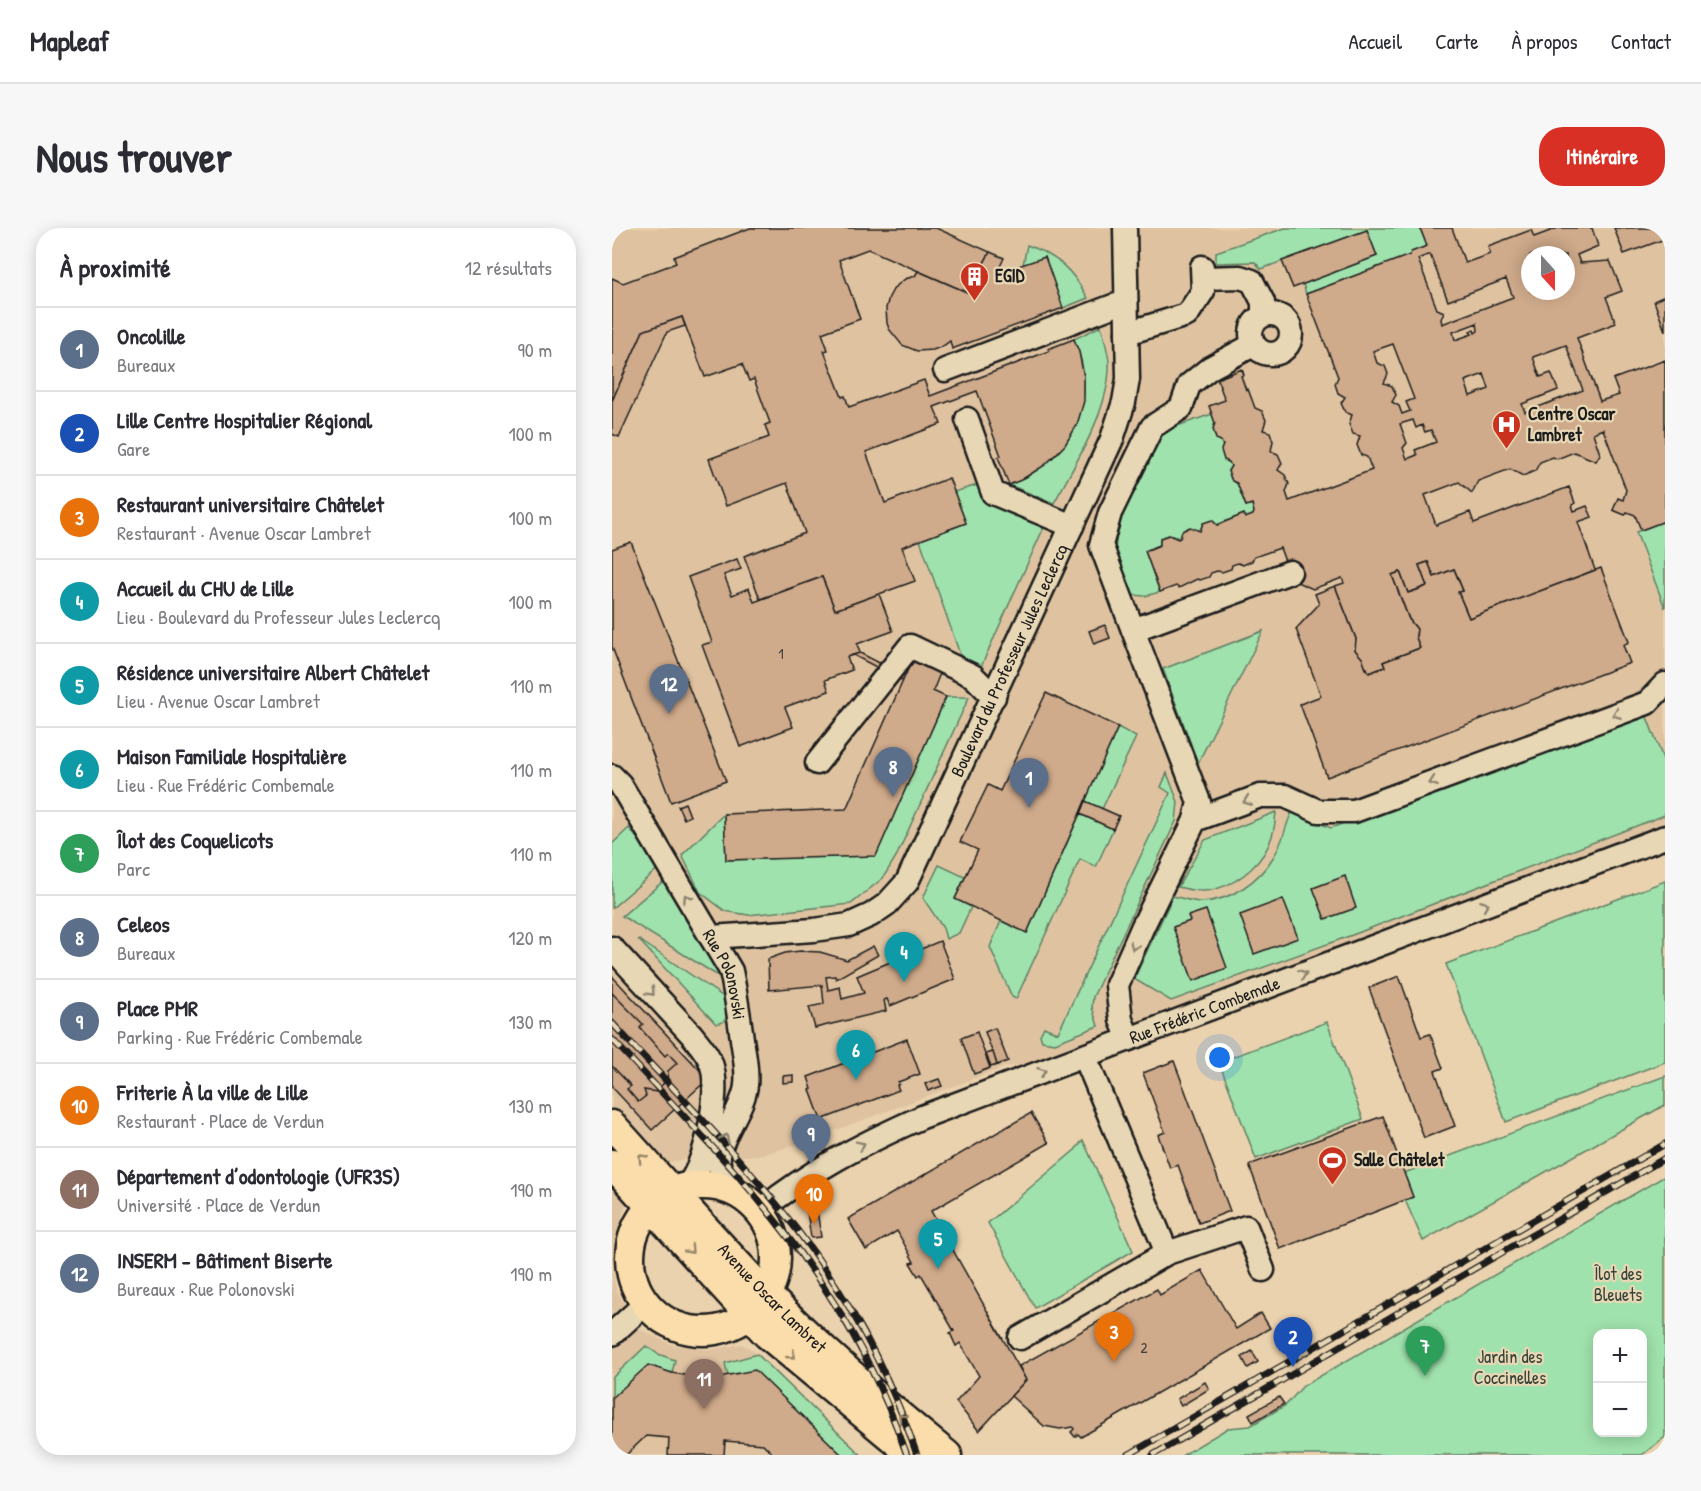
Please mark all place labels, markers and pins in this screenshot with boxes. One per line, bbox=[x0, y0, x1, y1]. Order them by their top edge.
building icon: EGID bbox=[958, 260, 990, 302]
place label: EGID bbox=[995, 263, 1025, 288]
place label: Centre Oscar Lambret bbox=[1528, 401, 1616, 447]
hospital icon: Centre Oscar Lambret bbox=[1491, 408, 1523, 450]
pin: 12 bbox=[650, 664, 688, 714]
pin: 8 bbox=[874, 748, 912, 797]
pin: 1 bbox=[1010, 758, 1048, 808]
pin: 4 bbox=[884, 932, 924, 982]
pin: 6 bbox=[836, 1030, 876, 1080]
pin: 9 bbox=[792, 1114, 830, 1164]
sports icon: Salle Châtelet bbox=[1317, 1144, 1349, 1186]
place label: Salle Châtelet bbox=[1354, 1147, 1445, 1172]
pin: 10 bbox=[794, 1174, 834, 1224]
pin: 5 bbox=[918, 1220, 958, 1269]
pin: 3 bbox=[1094, 1312, 1134, 1362]
pin: 2 bbox=[1274, 1318, 1312, 1367]
pin: 7 bbox=[1406, 1326, 1444, 1376]
pin: 11 bbox=[684, 1360, 724, 1409]

